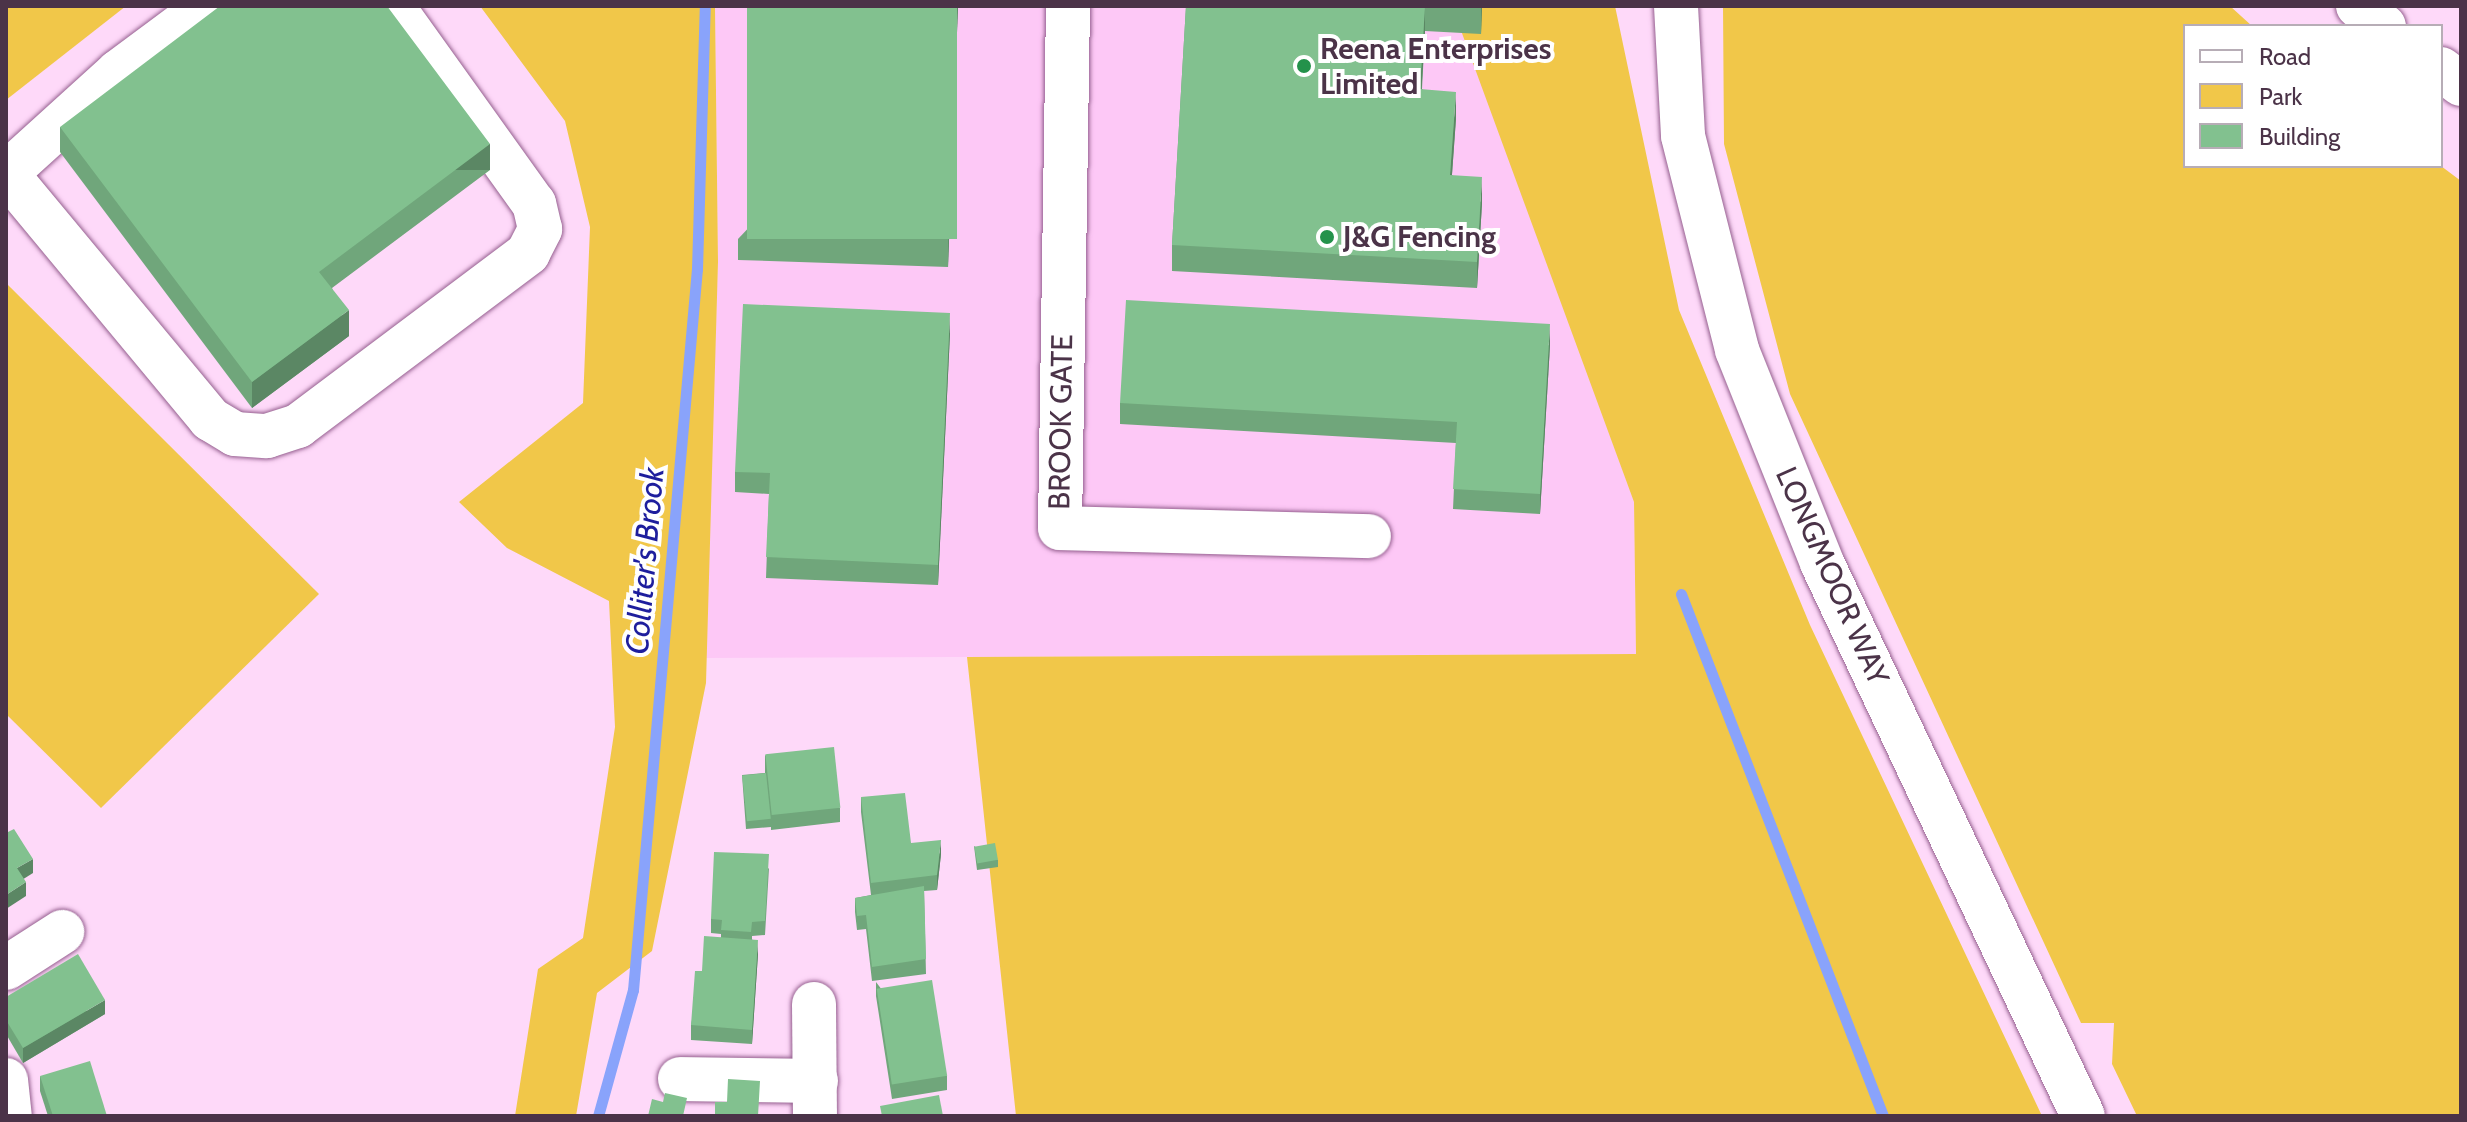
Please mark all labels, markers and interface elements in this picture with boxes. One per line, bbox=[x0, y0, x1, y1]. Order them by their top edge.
legend bbox=[2183, 24, 2443, 168]
place label: Reena Enterprises Limited bbox=[1320, 31, 1551, 102]
text: Road bbox=[2259, 42, 2311, 71]
marker: Reena Enterprises Limited bbox=[1295, 57, 1313, 75]
text: Park bbox=[2259, 82, 2302, 111]
text: Building bbox=[2259, 122, 2340, 151]
place label: J&G Fencing bbox=[1343, 219, 1496, 255]
marker: J&G Fencing bbox=[1318, 228, 1336, 246]
street label: BROOK GATE bbox=[1041, 334, 1081, 510]
street label: LONGMOOR WAY bbox=[1768, 461, 1896, 691]
water label: Colliter's Brook bbox=[618, 466, 672, 656]

